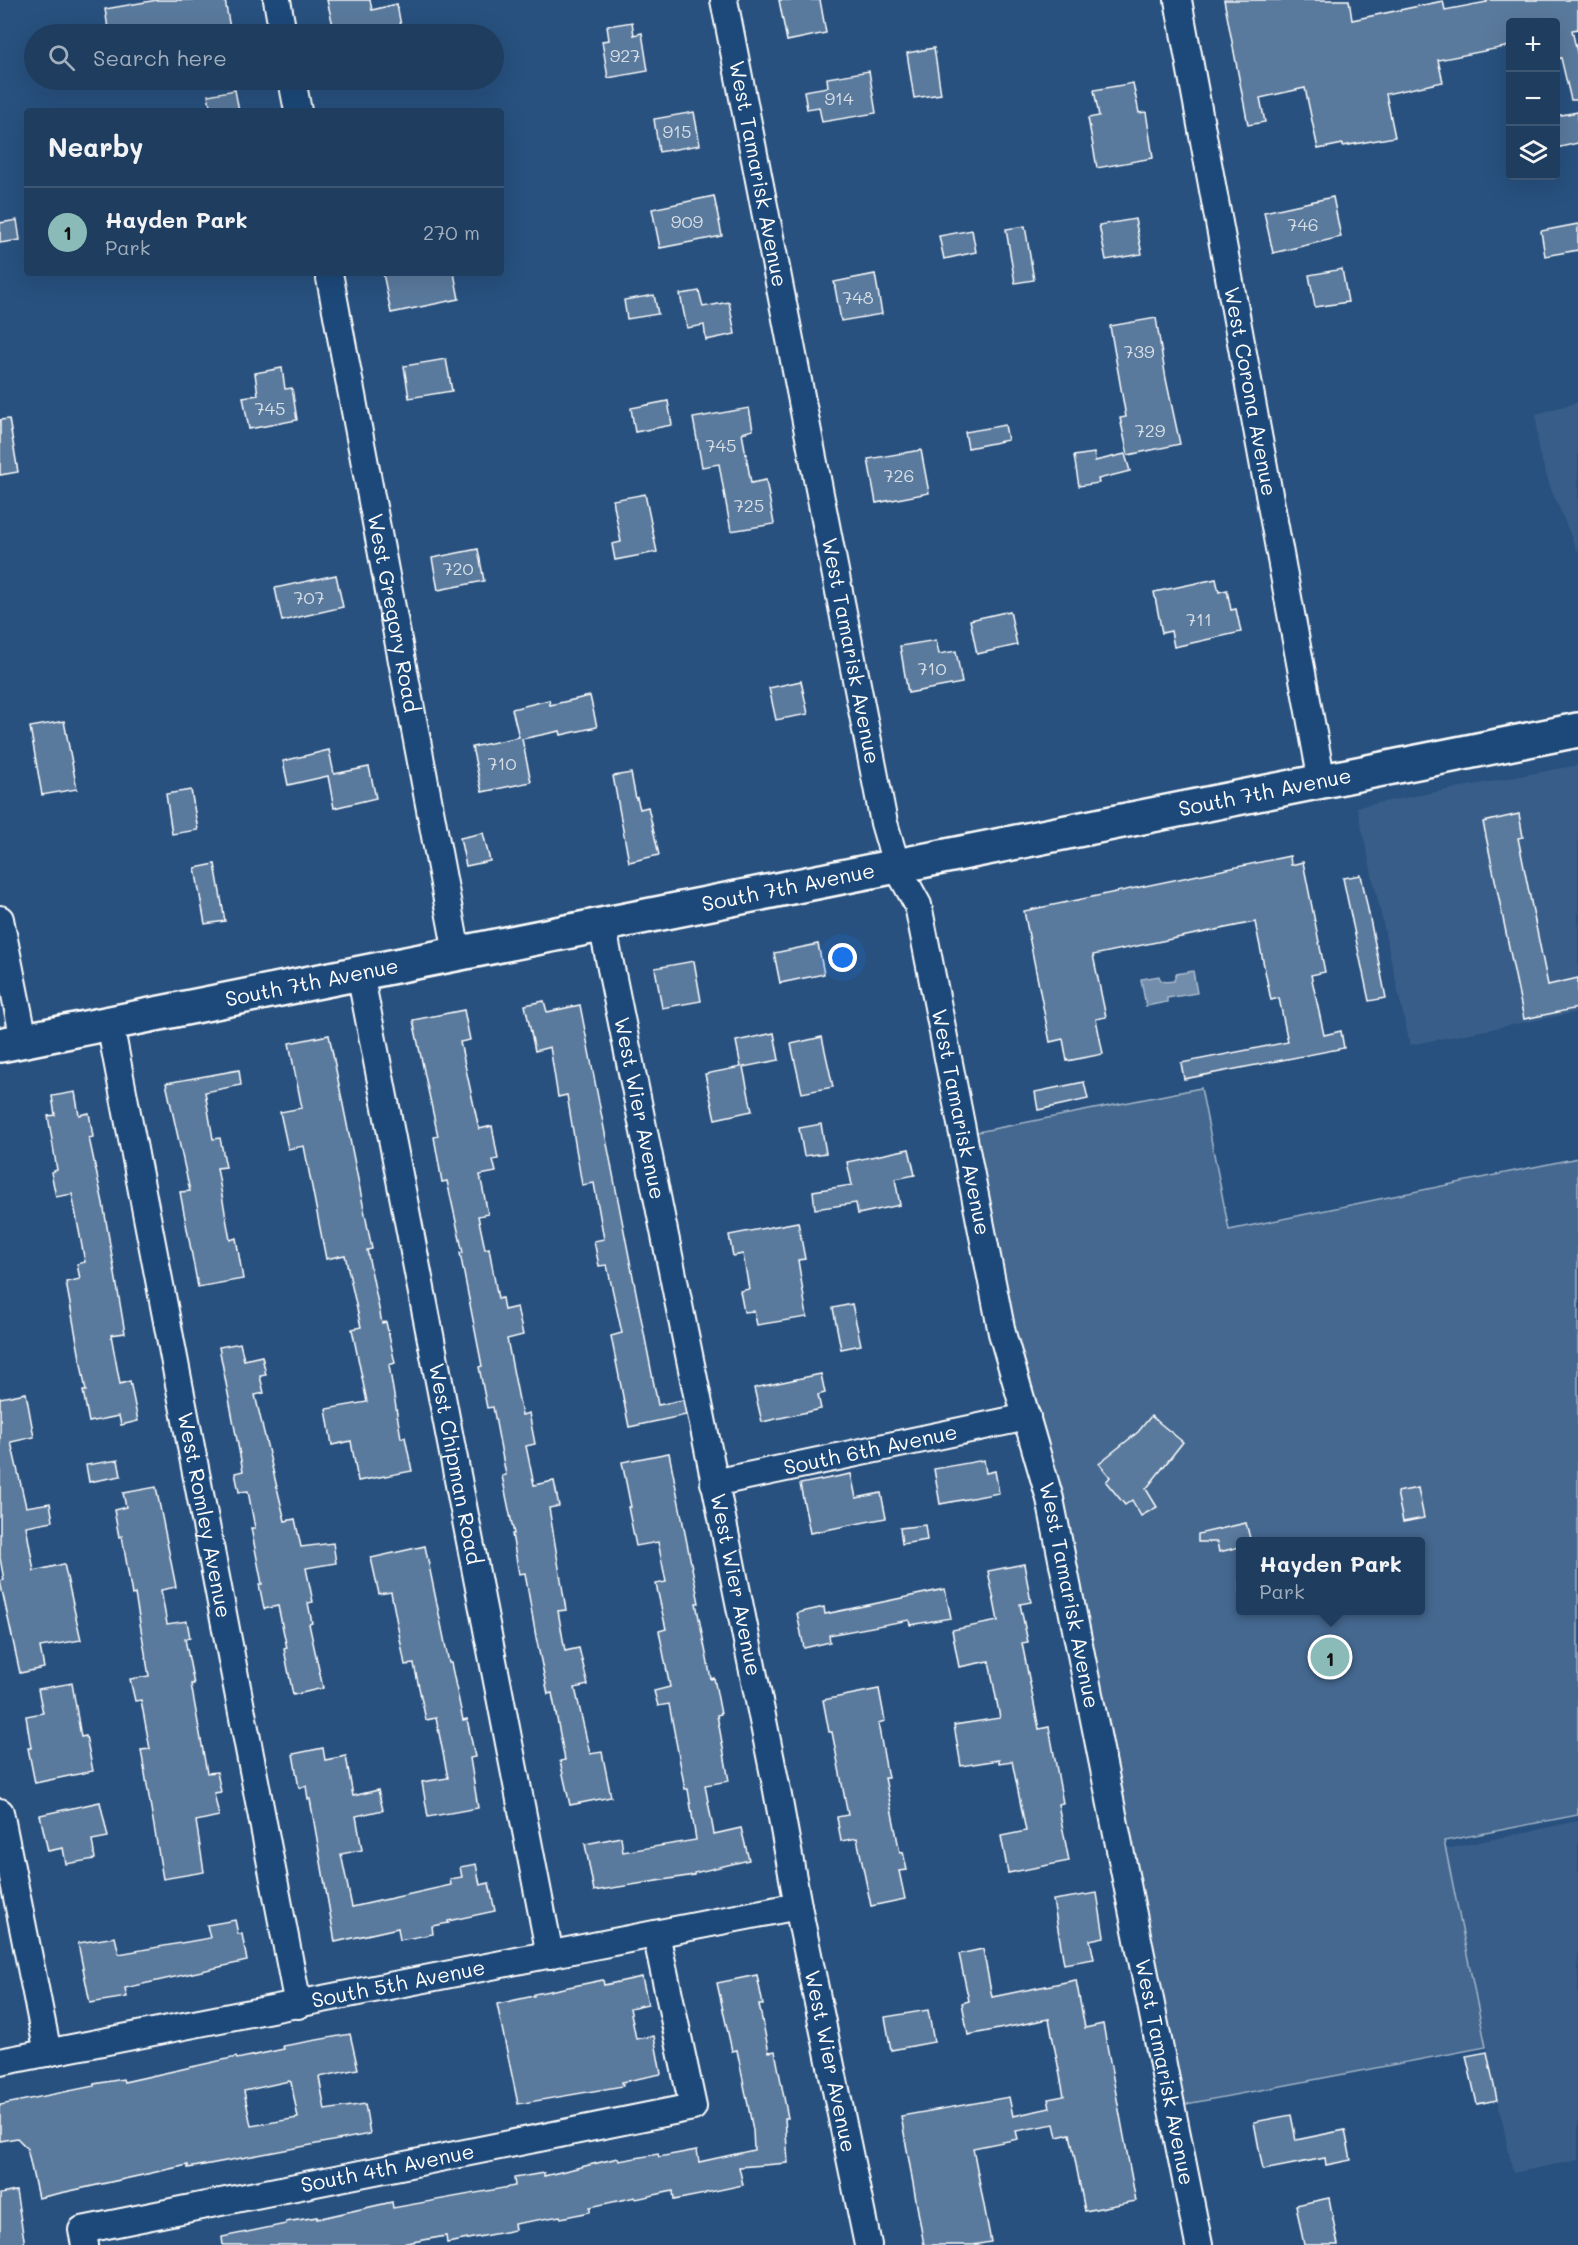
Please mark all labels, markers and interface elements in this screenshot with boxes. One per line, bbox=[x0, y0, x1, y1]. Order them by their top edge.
map controls bbox=[1506, 18, 1560, 180]
button: + bbox=[1506, 18, 1560, 72]
search box bbox=[24, 24, 504, 90]
icon: search bbox=[45, 41, 78, 74]
text: Search here bbox=[93, 43, 227, 72]
house number: 927 bbox=[610, 43, 640, 67]
street label: West Tamarisk Avenue bbox=[724, 58, 794, 289]
button: − bbox=[1506, 72, 1560, 126]
house number: 914 bbox=[824, 86, 854, 110]
house number: 915 bbox=[662, 119, 692, 143]
button: layers bbox=[1506, 126, 1560, 180]
text: Nearby bbox=[48, 130, 143, 164]
text: Hayden Park bbox=[105, 205, 248, 234]
house number: 909 bbox=[671, 209, 704, 233]
house number: 746 bbox=[1287, 212, 1319, 236]
text: 1 bbox=[63, 219, 72, 245]
text: 270 m bbox=[423, 219, 480, 245]
text: Park bbox=[105, 234, 150, 260]
street label: West Corona Avenue bbox=[1219, 284, 1284, 498]
house number: 748 bbox=[842, 285, 874, 309]
house number: 739 bbox=[1123, 339, 1155, 363]
house number: 745 bbox=[254, 396, 286, 420]
house number: 729 bbox=[1135, 418, 1166, 442]
house number: 745 bbox=[705, 433, 737, 457]
house number: 726 bbox=[884, 463, 914, 487]
house number: 725 bbox=[734, 493, 764, 517]
street label: West Gregory Road bbox=[363, 511, 426, 715]
street label: West Tamarisk Avenue bbox=[817, 535, 887, 766]
house number: 720 bbox=[442, 556, 474, 580]
house number: 707 bbox=[293, 585, 325, 609]
house number: 711 bbox=[1186, 607, 1212, 631]
house number: 710 bbox=[917, 656, 947, 680]
house number: 710 bbox=[487, 751, 517, 775]
street label: South 7th Avenue bbox=[1176, 761, 1354, 821]
street label: South 7th Avenue bbox=[699, 856, 877, 917]
your location bbox=[828, 943, 857, 972]
street label: South 7th Avenue bbox=[223, 951, 400, 1012]
street label: West Tamarisk Avenue bbox=[927, 1006, 997, 1237]
street label: West Wier Avenue bbox=[609, 1014, 672, 1202]
street label: West Chipman Road bbox=[424, 1361, 489, 1567]
street label: West Romley Avenue bbox=[173, 1410, 239, 1620]
street label: South 6th Avenue bbox=[781, 1417, 960, 1480]
street label: West Tamarisk Avenue bbox=[1034, 1479, 1107, 1711]
street label: West Wier Avenue bbox=[705, 1491, 769, 1678]
popup bbox=[1236, 1537, 1425, 1615]
text: Hayden Park bbox=[1259, 1549, 1402, 1578]
text: Park bbox=[1259, 1578, 1305, 1604]
pin: 1 bbox=[1310, 1634, 1350, 1680]
street label: South 5th Avenue bbox=[309, 1952, 487, 2013]
street label: West Tamarisk Avenue bbox=[1130, 1956, 1202, 2187]
street label: West Wier Avenue bbox=[800, 1967, 864, 2155]
street label: South 4th Avenue bbox=[298, 2136, 476, 2198]

